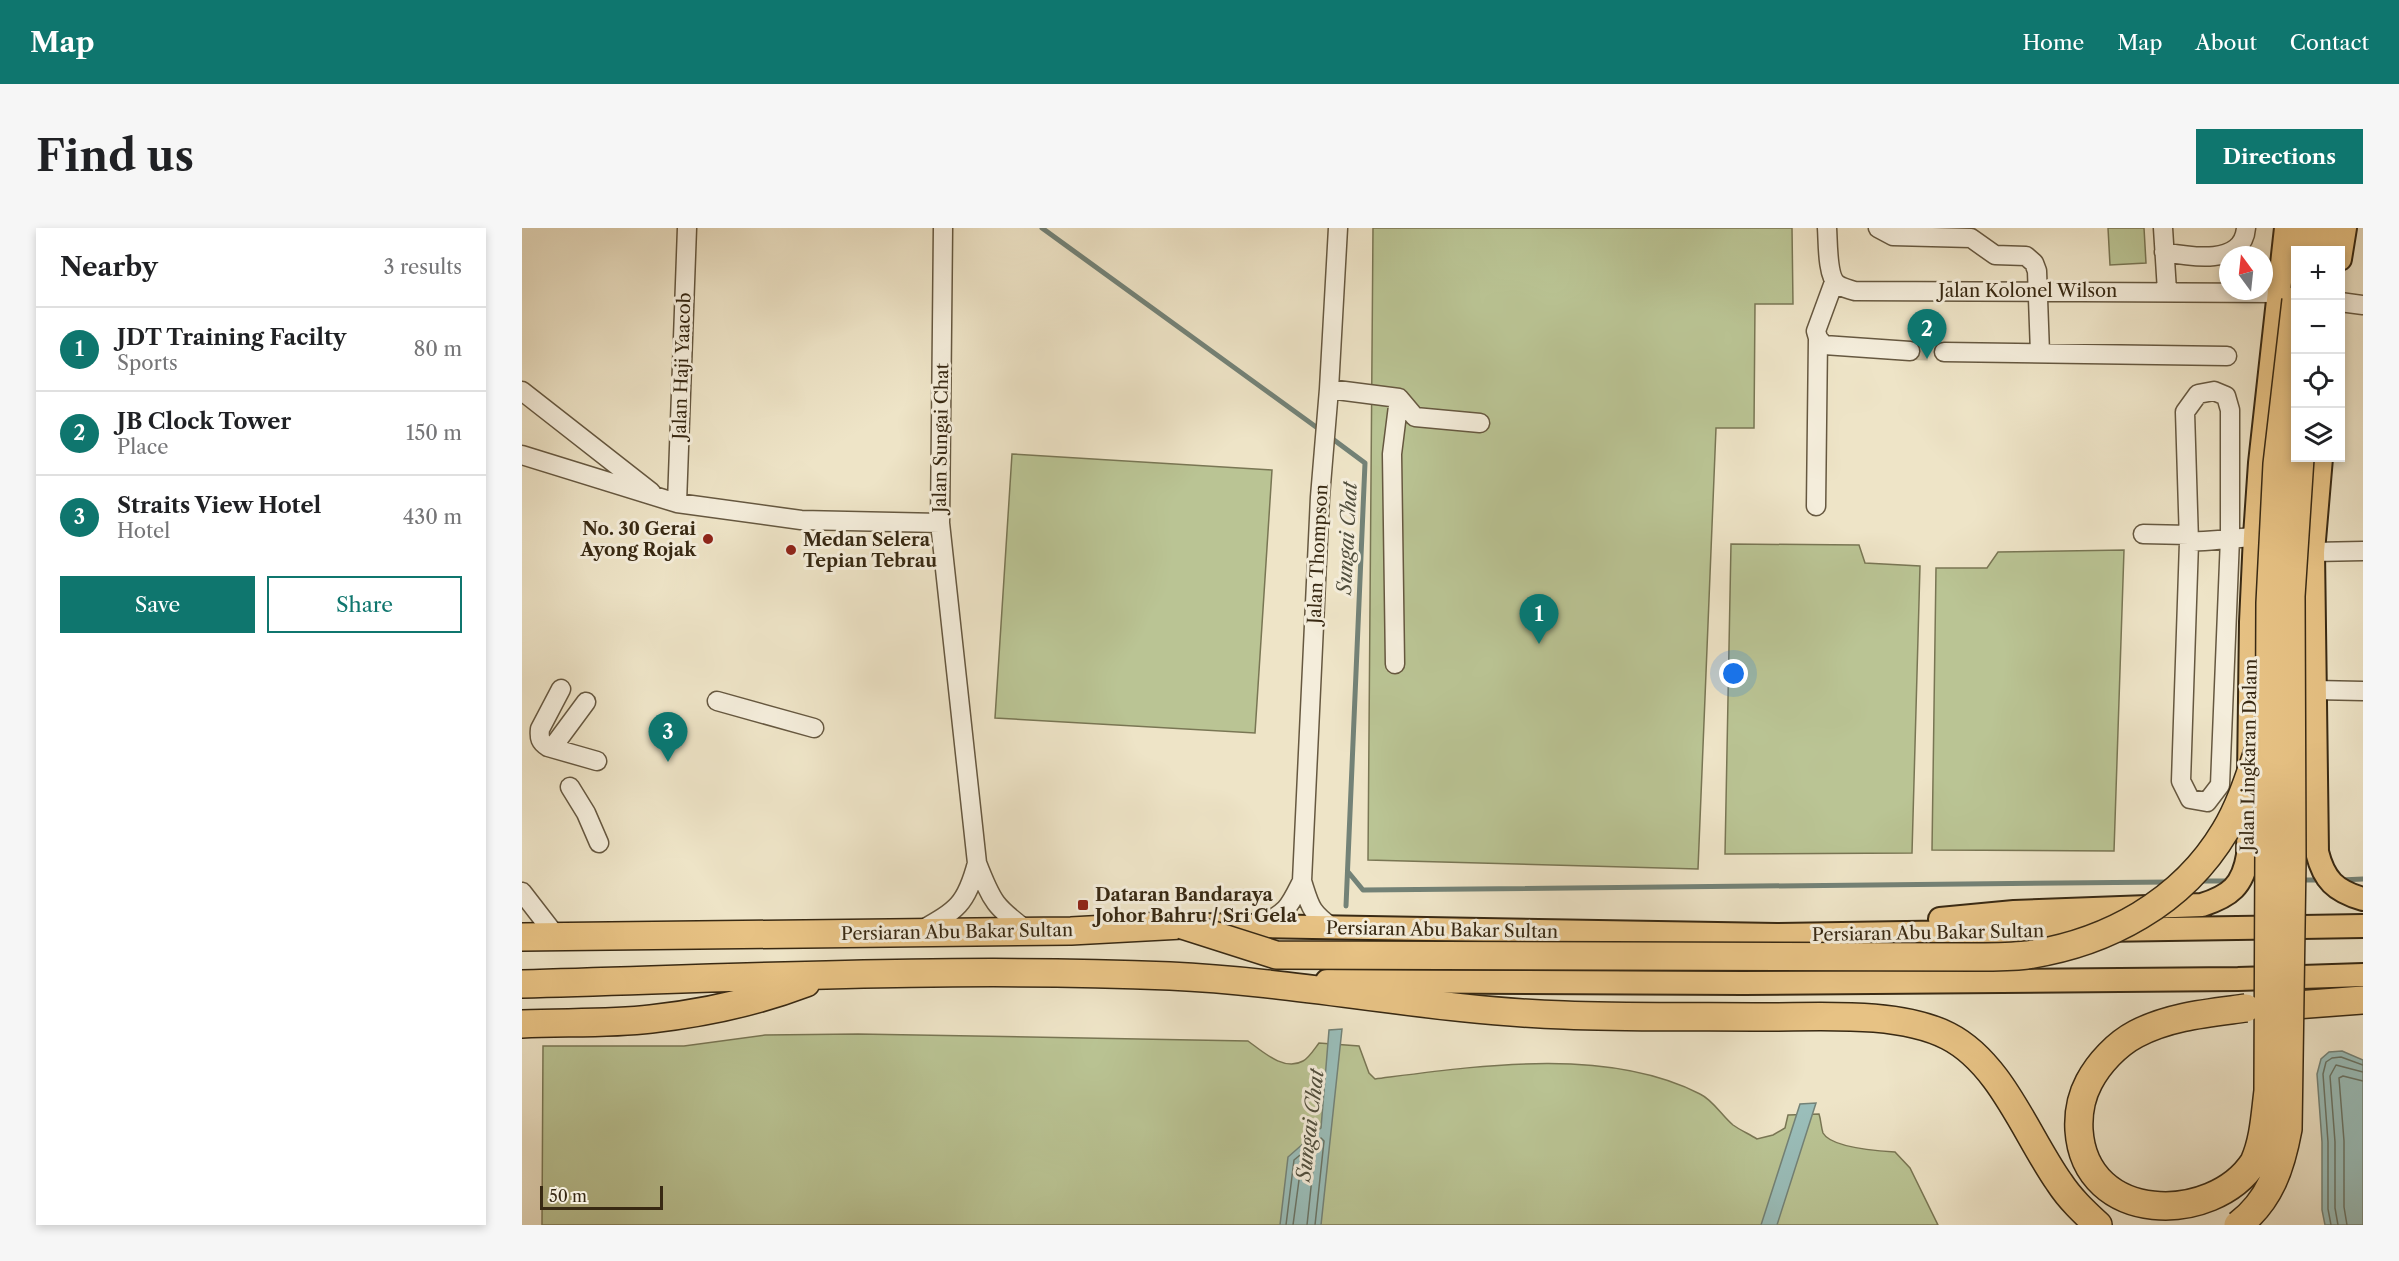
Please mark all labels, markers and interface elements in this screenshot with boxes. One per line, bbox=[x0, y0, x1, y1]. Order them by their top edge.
text: Map bbox=[30, 25, 94, 59]
text: Home bbox=[2023, 30, 2084, 55]
text: Map bbox=[2117, 30, 2162, 55]
text: About bbox=[2195, 30, 2257, 55]
text: Contact bbox=[2290, 30, 2369, 55]
button: Directions bbox=[2196, 129, 2363, 184]
text: Find us bbox=[36, 130, 194, 182]
north arrow bbox=[2219, 246, 2273, 300]
map controls bbox=[2291, 246, 2345, 462]
button: + bbox=[2291, 246, 2345, 300]
text: Nearby bbox=[60, 251, 158, 283]
text: 3 results bbox=[384, 255, 462, 279]
street label: Jalan Kolonel Wilson bbox=[1936, 280, 2117, 302]
street label: Jalan Haji Yaacob bbox=[668, 292, 696, 443]
button: − bbox=[2291, 300, 2345, 354]
pin: 2 bbox=[1908, 310, 1946, 359]
text: JDT Training Facilty bbox=[117, 324, 346, 351]
text: 1 bbox=[75, 337, 84, 361]
text: 80 m bbox=[414, 337, 462, 361]
text: Sports bbox=[117, 351, 178, 375]
button: locate bbox=[2291, 354, 2345, 408]
street label: Jalan Sungai Chat bbox=[929, 362, 953, 516]
text: JB Clock Tower bbox=[117, 408, 291, 435]
button: layers bbox=[2291, 408, 2345, 462]
text: 2 bbox=[74, 421, 85, 445]
text: 150 m bbox=[406, 421, 462, 445]
text: Place bbox=[117, 435, 168, 459]
water label: Sungai Chat bbox=[1332, 480, 1362, 596]
street label: Jalan Thompson bbox=[1303, 484, 1333, 627]
text: Straits View Hotel bbox=[117, 492, 321, 519]
text: 3 bbox=[74, 505, 85, 529]
text: 430 m bbox=[403, 505, 462, 529]
place label: No. 30 Gerai Ayong Rojak bbox=[580, 518, 697, 561]
text: Hotel bbox=[117, 519, 170, 543]
place label: Medan Selera Tepian Tebrau bbox=[803, 529, 937, 572]
marker: No. 30 Gerai Ayong Rojak bbox=[701, 532, 715, 546]
marker: Medan Selera Tepian Tebrau bbox=[784, 543, 798, 557]
button: Save bbox=[60, 576, 255, 633]
button: Share bbox=[267, 576, 462, 633]
pin: 1 bbox=[1520, 594, 1558, 644]
street label: Jalan Lingkaran Dalam bbox=[2236, 658, 2262, 855]
your location bbox=[1719, 659, 1748, 688]
pin: 3 bbox=[648, 712, 688, 762]
place label: Dataran Bandaraya Johor Bahru / Sri Gela bbox=[1092, 884, 1297, 927]
marker: Dataran Bandaraya Johor Bahru / Sri Gela bbox=[1076, 898, 1090, 912]
street label: Persiaran Abu Bakar Sultan bbox=[1326, 917, 1558, 943]
street label: Persiaran Abu Bakar Sultan bbox=[841, 919, 1073, 945]
street label: Persiaran Abu Bakar Sultan bbox=[1812, 920, 2044, 946]
water label: Sungai Chat bbox=[1291, 1067, 1329, 1183]
scale bar bbox=[540, 1183, 663, 1210]
text: 50 m bbox=[549, 1186, 587, 1206]

